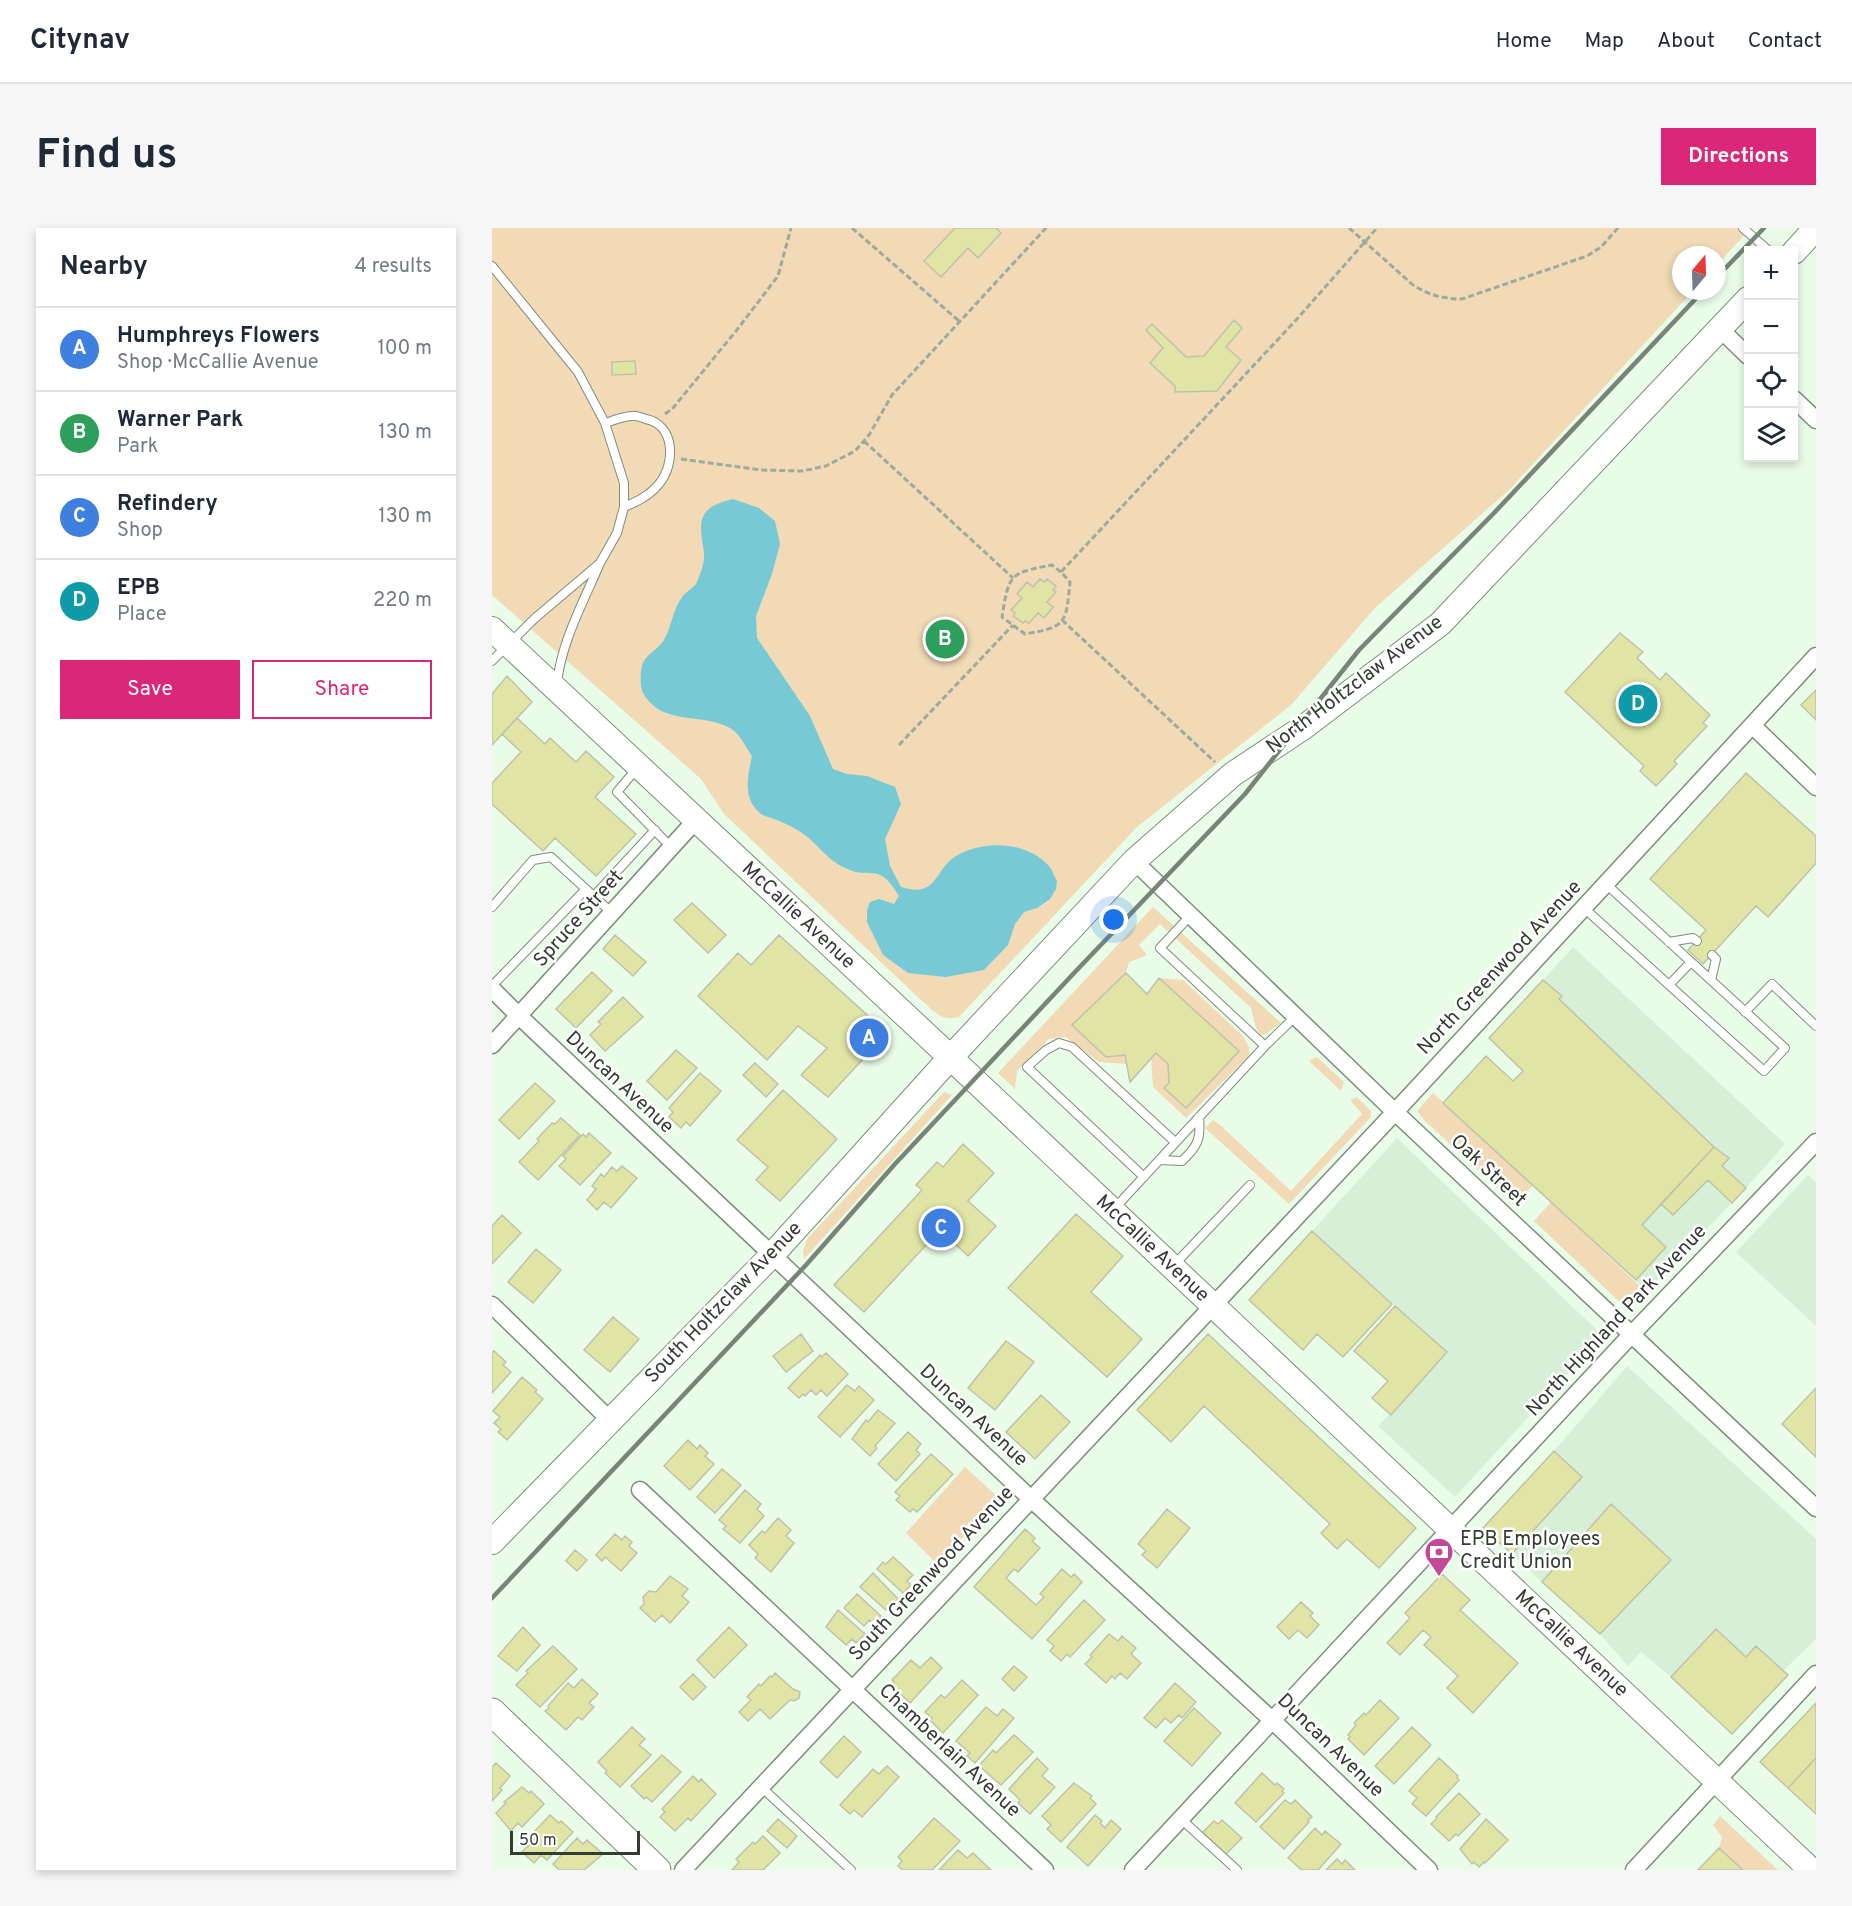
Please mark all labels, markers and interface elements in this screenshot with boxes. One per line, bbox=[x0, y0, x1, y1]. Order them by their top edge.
text: Citynav bbox=[30, 23, 130, 59]
text: Home bbox=[1496, 28, 1552, 55]
text: Map bbox=[1585, 28, 1624, 55]
text: About bbox=[1657, 28, 1715, 55]
text: Contact bbox=[1748, 28, 1822, 55]
button: Directions bbox=[1661, 128, 1816, 185]
text: Find us bbox=[36, 130, 177, 183]
north arrow bbox=[1672, 246, 1726, 300]
map controls bbox=[1744, 246, 1798, 462]
button: + bbox=[1744, 246, 1798, 300]
text: Nearby bbox=[60, 251, 148, 284]
text: 4 results bbox=[355, 254, 432, 280]
button: − bbox=[1744, 300, 1798, 354]
text: Humphreys Flowers bbox=[117, 323, 320, 350]
text: A bbox=[72, 336, 87, 362]
text: 100 m bbox=[377, 336, 432, 362]
text: Shop · McCallie Avenue bbox=[117, 350, 319, 376]
button: locate bbox=[1744, 354, 1798, 408]
text: Warner Park bbox=[117, 407, 243, 434]
button: layers bbox=[1744, 408, 1798, 462]
text: B bbox=[73, 420, 86, 446]
text: 130 m bbox=[378, 420, 432, 446]
text: Park bbox=[117, 434, 158, 460]
text: Refindery bbox=[117, 491, 218, 518]
text: C bbox=[73, 504, 86, 530]
text: 130 m bbox=[378, 504, 432, 530]
text: Shop bbox=[117, 518, 163, 544]
text: EPB bbox=[117, 575, 160, 602]
text: D bbox=[72, 588, 87, 614]
text: 220 m bbox=[373, 588, 432, 614]
text: Place bbox=[117, 602, 167, 628]
street label: North Holtzclaw Avenue bbox=[1261, 610, 1449, 760]
pin: B bbox=[926, 616, 964, 662]
button: Save bbox=[60, 660, 240, 719]
button: Share bbox=[252, 660, 432, 719]
pin: D bbox=[1618, 682, 1658, 726]
street label: McCallie Avenue bbox=[736, 857, 860, 975]
street label: Spruce Street bbox=[528, 865, 630, 973]
street label: North Greenwood Avenue bbox=[1412, 875, 1588, 1061]
your location bbox=[1099, 905, 1128, 934]
pin: A bbox=[850, 1016, 889, 1060]
street label: Duncan Avenue bbox=[559, 1026, 679, 1140]
street label: Oak Street bbox=[1444, 1129, 1532, 1213]
street label: McCallie Avenue bbox=[1090, 1190, 1214, 1308]
pin: C bbox=[922, 1206, 960, 1250]
street label: South Holtzclaw Avenue bbox=[640, 1216, 808, 1390]
street label: North Highland Park Avenue bbox=[1521, 1219, 1713, 1423]
street label: Duncan Avenue bbox=[913, 1359, 1033, 1473]
street label: South Greenwood Avenue bbox=[844, 1481, 1020, 1667]
place label: EPB Employees Credit Union bbox=[1460, 1527, 1601, 1576]
bank icon: EPB Employees Credit Union bbox=[1423, 1536, 1455, 1578]
street label: McCallie Avenue bbox=[1509, 1585, 1633, 1703]
street label: Chamberlain Avenue bbox=[872, 1678, 1026, 1824]
street label: Duncan Avenue bbox=[1271, 1688, 1389, 1804]
scale bar bbox=[510, 1828, 640, 1856]
text: 50 m bbox=[519, 1831, 557, 1851]

